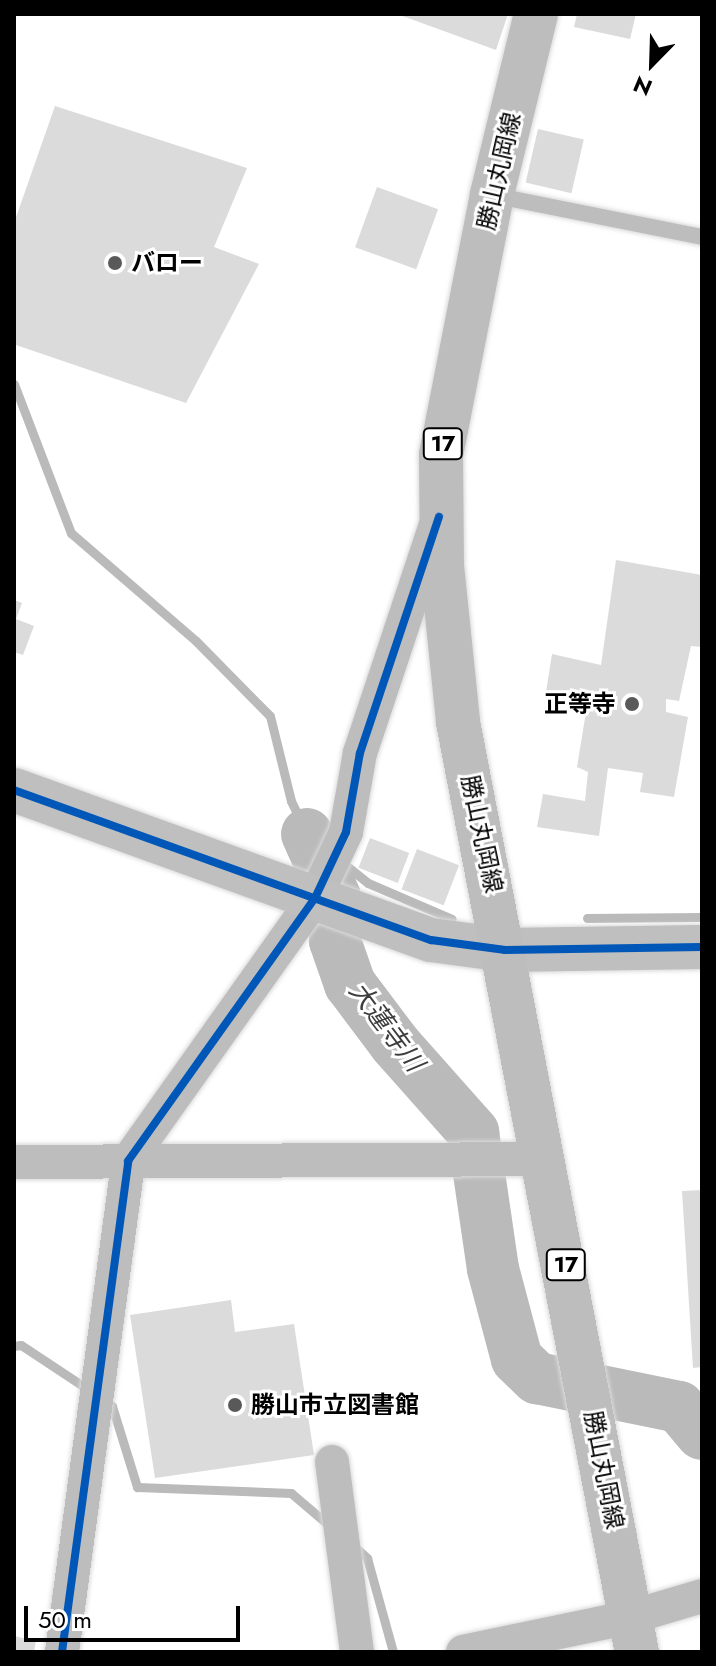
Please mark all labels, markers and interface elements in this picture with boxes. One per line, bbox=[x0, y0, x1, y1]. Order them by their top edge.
north arrow bbox=[612, 24, 692, 104]
text: N bbox=[628, 68, 657, 104]
street label: 勝山丸岡線 bbox=[471, 109, 527, 233]
place label: バロー bbox=[131, 249, 203, 277]
marker: バロー bbox=[106, 254, 124, 272]
road number: 17 bbox=[421, 426, 465, 462]
place label: 正等寺 bbox=[544, 690, 616, 718]
marker: 正等寺 bbox=[623, 695, 641, 713]
street label: 勝山丸岡線 bbox=[455, 772, 509, 896]
water label: 大蓮寺川 bbox=[342, 976, 430, 1078]
road number: 17 bbox=[544, 1247, 588, 1283]
place label: 勝山市立図書館 bbox=[251, 1391, 419, 1419]
marker: 勝山市立図書館 bbox=[226, 1396, 244, 1414]
street label: 勝山丸岡線 bbox=[578, 1408, 630, 1532]
scale bar bbox=[28, 1590, 244, 1640]
text: 50 m bbox=[38, 1602, 92, 1637]

